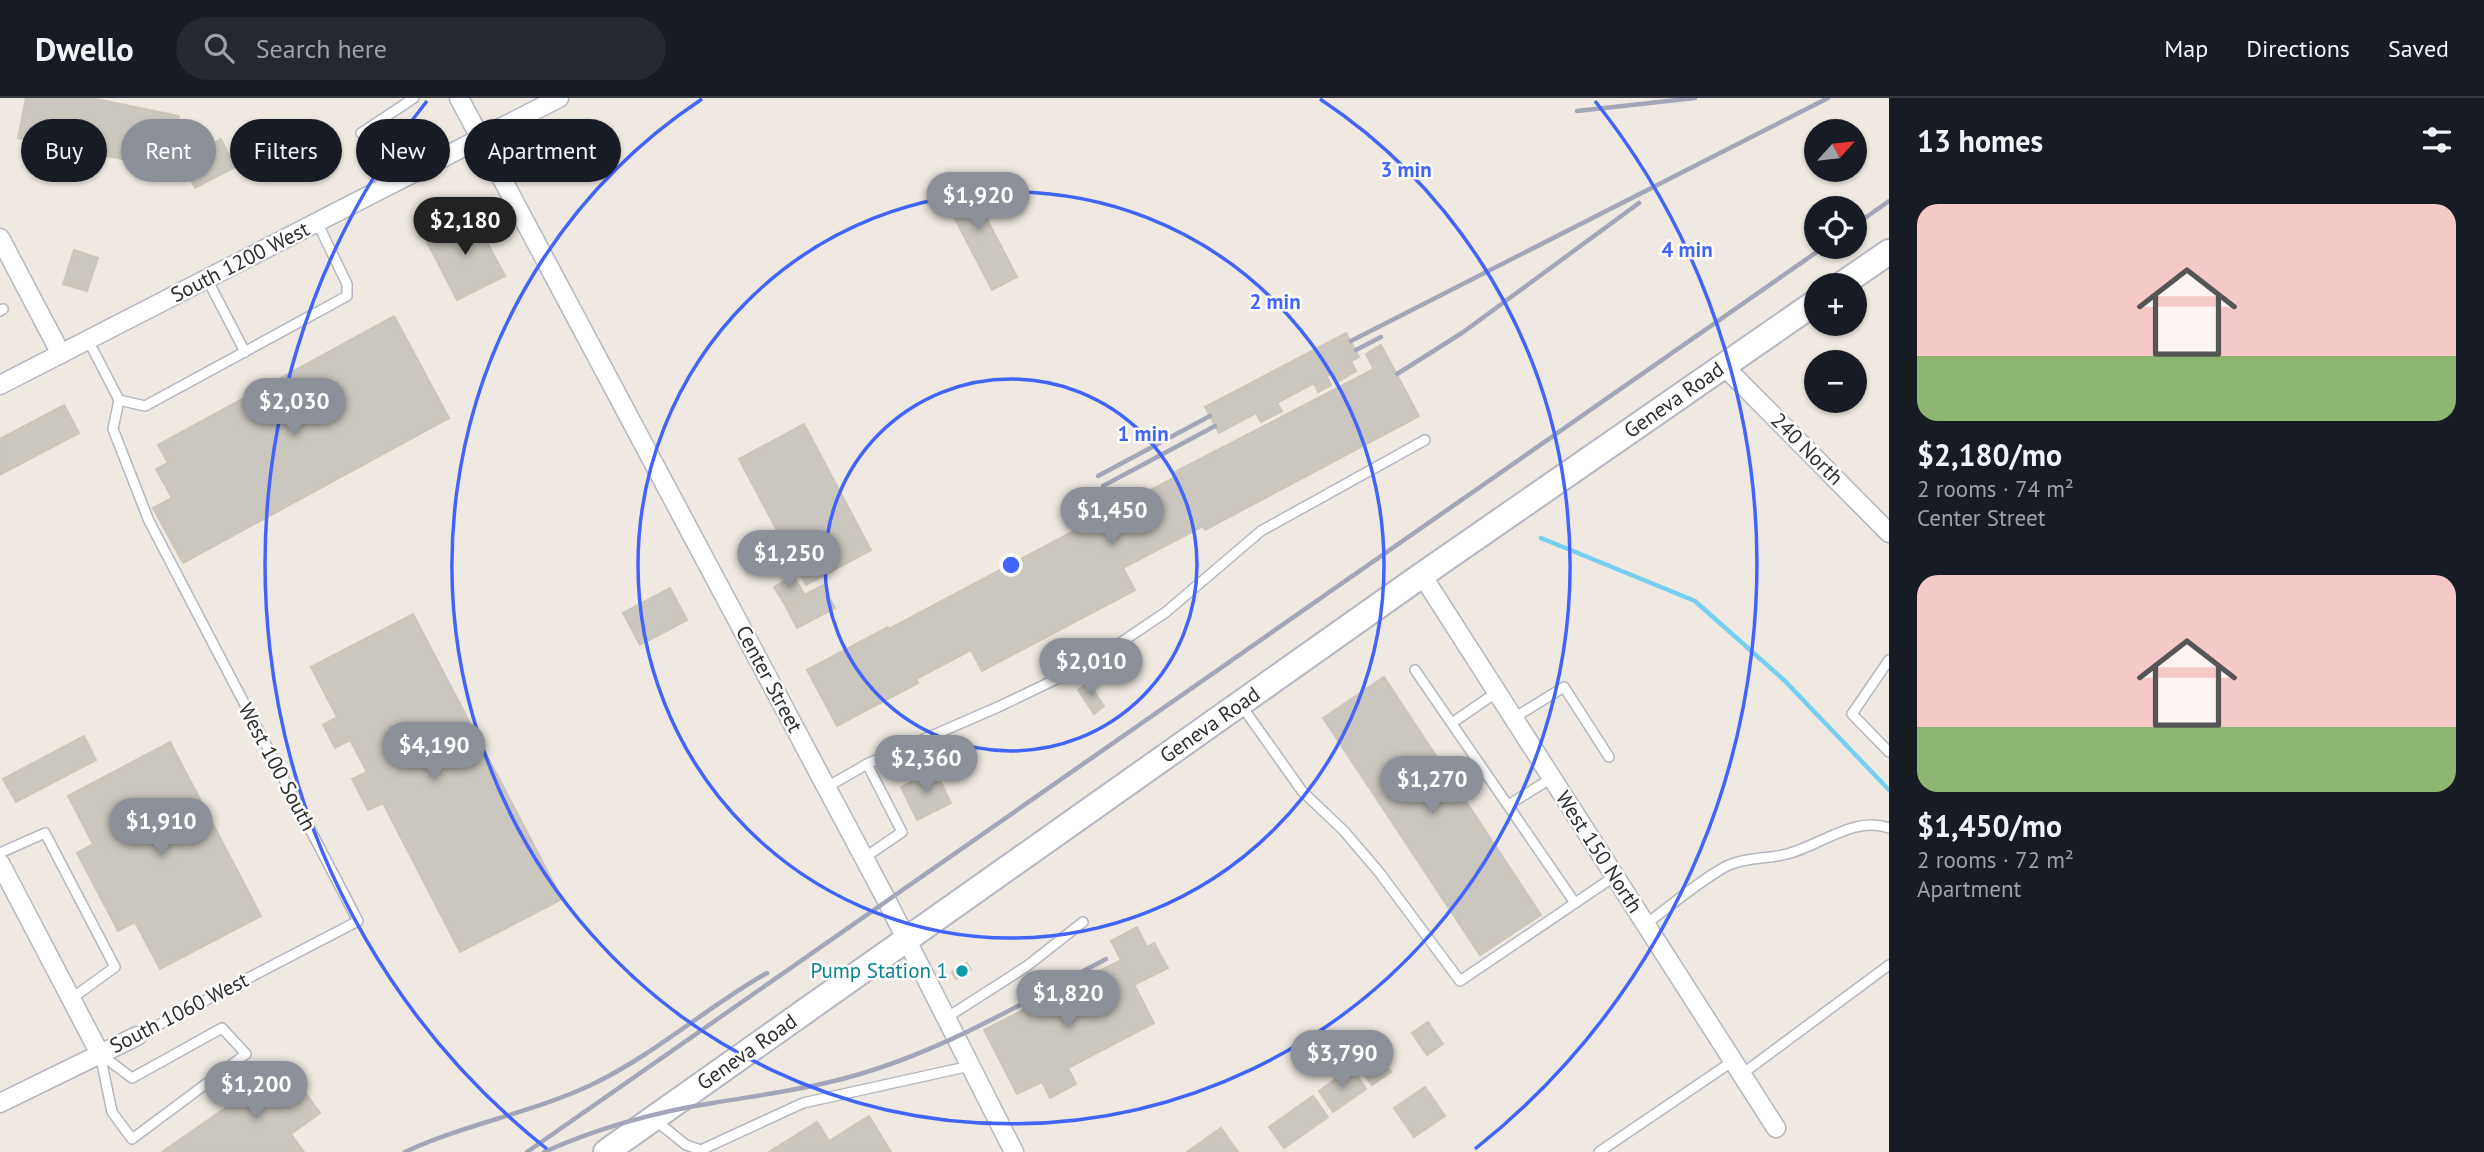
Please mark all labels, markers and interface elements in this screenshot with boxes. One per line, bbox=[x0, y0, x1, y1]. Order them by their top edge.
search box bbox=[176, 17, 666, 80]
text: Dwello bbox=[35, 27, 134, 70]
icon: search bbox=[200, 29, 238, 67]
text: Search here bbox=[256, 32, 387, 65]
text: Map bbox=[2164, 33, 2208, 64]
text: Directions bbox=[2246, 33, 2350, 64]
text: Saved bbox=[2388, 33, 2449, 64]
chip: Buy bbox=[21, 119, 107, 182]
chip: Rent bbox=[121, 119, 216, 182]
chip: Filters bbox=[230, 119, 342, 182]
chip: New bbox=[356, 119, 450, 182]
chip: Apartment bbox=[464, 119, 621, 182]
north arrow bbox=[1804, 119, 1867, 182]
map controls bbox=[1804, 119, 1867, 413]
text: 13 homes bbox=[1917, 121, 2043, 160]
icon: filters bbox=[2418, 121, 2456, 159]
text: 3 min bbox=[1380, 156, 1432, 183]
pin: $1,920 bbox=[921, 172, 1035, 232]
text: $1,920 bbox=[942, 180, 1014, 209]
button: locate bbox=[1804, 196, 1867, 259]
pin: $2,180 bbox=[408, 198, 522, 257]
text: $2,180 bbox=[429, 205, 501, 234]
street label: South 1200 West bbox=[166, 215, 314, 308]
text: 4 min bbox=[1661, 236, 1713, 263]
icon: home bbox=[2124, 249, 2250, 375]
button: + bbox=[1804, 273, 1867, 336]
text: 2 min bbox=[1249, 288, 1301, 315]
button: − bbox=[1804, 350, 1867, 413]
street label: Geneva Road bbox=[1619, 355, 1729, 444]
pin: $2,030 bbox=[237, 378, 351, 438]
text: $2,030 bbox=[258, 386, 330, 415]
street label: 240 North bbox=[1765, 407, 1849, 491]
text: 1 min bbox=[1117, 420, 1169, 447]
text: $2,180/mo bbox=[1917, 435, 2062, 474]
text: 2 rooms · 74 m² bbox=[1917, 474, 2074, 503]
pin: $1,450 bbox=[1055, 488, 1169, 547]
text: $1,450 bbox=[1076, 495, 1148, 524]
text: Center Street bbox=[1917, 503, 2046, 532]
pin: $1,250 bbox=[732, 531, 846, 590]
text: $1,250 bbox=[753, 538, 825, 567]
centre of rings bbox=[999, 553, 1023, 577]
icon: home bbox=[2124, 620, 2250, 746]
street label: Center Street bbox=[730, 621, 809, 737]
pin: $2,010 bbox=[1034, 638, 1148, 698]
text: $2,010 bbox=[1055, 646, 1127, 675]
street label: Geneva Road bbox=[1155, 680, 1265, 769]
street label: West 100 South bbox=[232, 698, 322, 835]
pin: $4,190 bbox=[377, 722, 491, 782]
text: $4,190 bbox=[398, 730, 470, 759]
pin: $2,360 bbox=[869, 736, 983, 795]
text: $2,360 bbox=[890, 743, 962, 772]
pin: $1,270 bbox=[1375, 756, 1489, 816]
text: $1,270 bbox=[1396, 764, 1468, 793]
street label: West 150 North bbox=[1550, 785, 1649, 918]
pin: $1,910 bbox=[104, 798, 218, 858]
text: $1,910 bbox=[125, 806, 197, 835]
text: $1,450/mo bbox=[1917, 806, 2062, 845]
text: 2 rooms · 72 m² bbox=[1917, 845, 2074, 874]
text: Apartment bbox=[1917, 874, 2021, 903]
place label: Pump Station 1 bbox=[810, 957, 948, 984]
marker: Pump Station 1 bbox=[954, 963, 970, 979]
street label: South 1060 West bbox=[105, 966, 253, 1059]
pin: $1,820 bbox=[1011, 970, 1125, 1030]
text: $1,820 bbox=[1032, 978, 1104, 1007]
street label: Geneva Road bbox=[692, 1007, 802, 1096]
pin: $3,790 bbox=[1285, 1030, 1399, 1090]
text: $3,790 bbox=[1306, 1038, 1378, 1067]
pin: $1,200 bbox=[199, 1062, 313, 1121]
text: $1,200 bbox=[220, 1069, 292, 1098]

